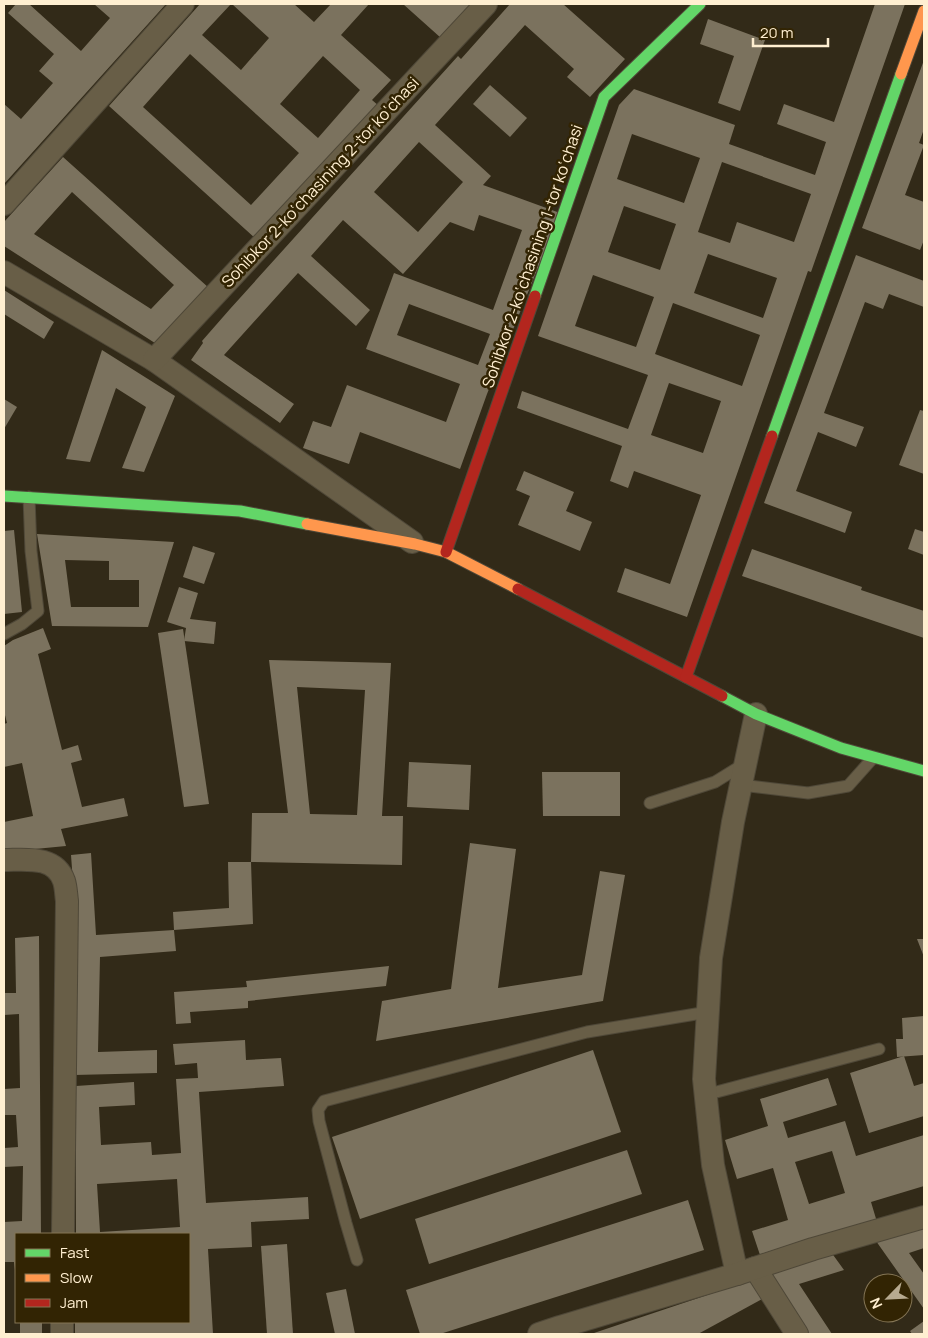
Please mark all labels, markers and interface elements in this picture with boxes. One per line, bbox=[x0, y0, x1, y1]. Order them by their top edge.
scale bar bbox=[753, 15, 828, 47]
text: 20 m bbox=[760, 22, 793, 43]
street label: Sohibkor 2-ko‘chasining 2-tor ko‘chasi bbox=[216, 72, 424, 292]
street label: Sohibkor 2-ko‘chasining 1-tor ko‘chasi bbox=[476, 121, 588, 391]
legend bbox=[15, 1233, 190, 1323]
text: Fast bbox=[60, 1242, 89, 1263]
text: Slow bbox=[60, 1267, 93, 1288]
north arrow bbox=[863, 1273, 913, 1323]
text: Jam bbox=[60, 1292, 88, 1313]
text: N bbox=[865, 1295, 886, 1312]

